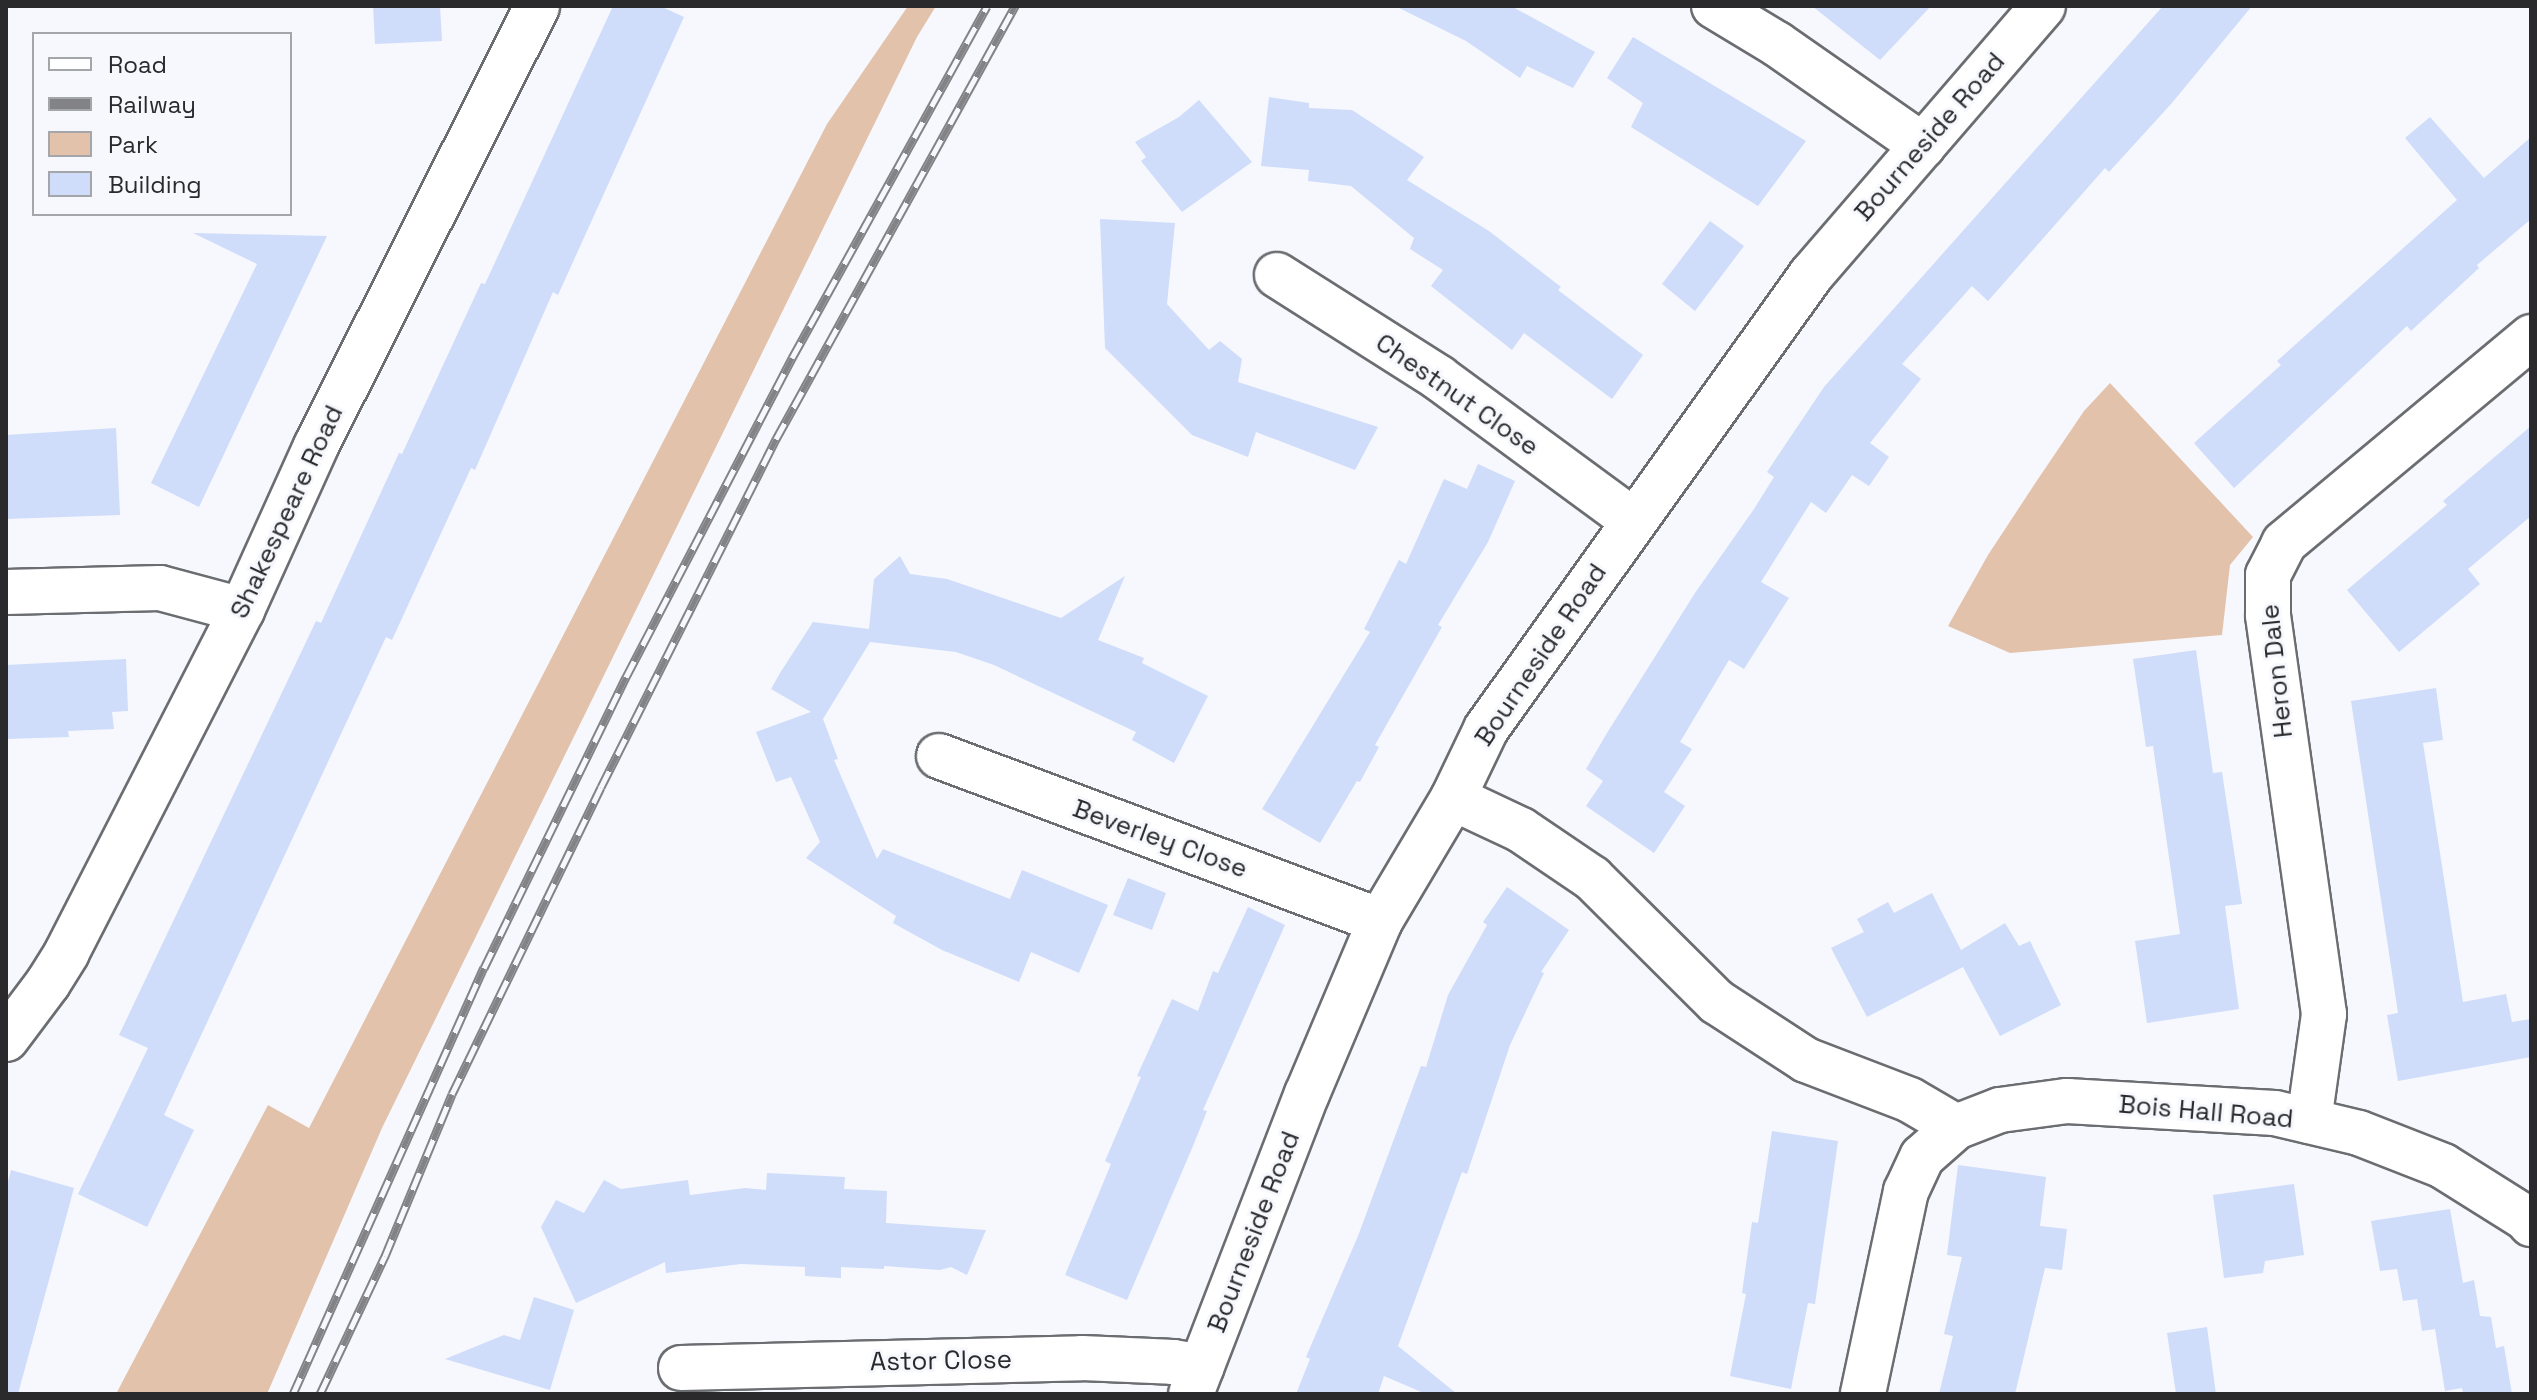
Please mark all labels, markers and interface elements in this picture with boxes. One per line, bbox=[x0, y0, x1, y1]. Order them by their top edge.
legend bbox=[32, 32, 292, 216]
street label: Bourneside Road bbox=[1848, 46, 2012, 228]
text: Road bbox=[108, 49, 167, 80]
text: Railway bbox=[108, 89, 196, 120]
text: Park bbox=[108, 129, 158, 160]
text: Building bbox=[108, 169, 202, 200]
street label: Chestnut Close bbox=[1369, 327, 1545, 463]
street label: Shakespeare Road bbox=[224, 400, 350, 624]
street label: Bourneside Road bbox=[1469, 558, 1613, 752]
street label: Heron Dale bbox=[2254, 603, 2300, 739]
street label: Beverley Close bbox=[1069, 793, 1251, 885]
street label: Bois Hall Road bbox=[2117, 1089, 2295, 1135]
street label: Bourneside Road bbox=[1201, 1127, 1307, 1337]
street label: Astor Close bbox=[870, 1344, 1012, 1378]

